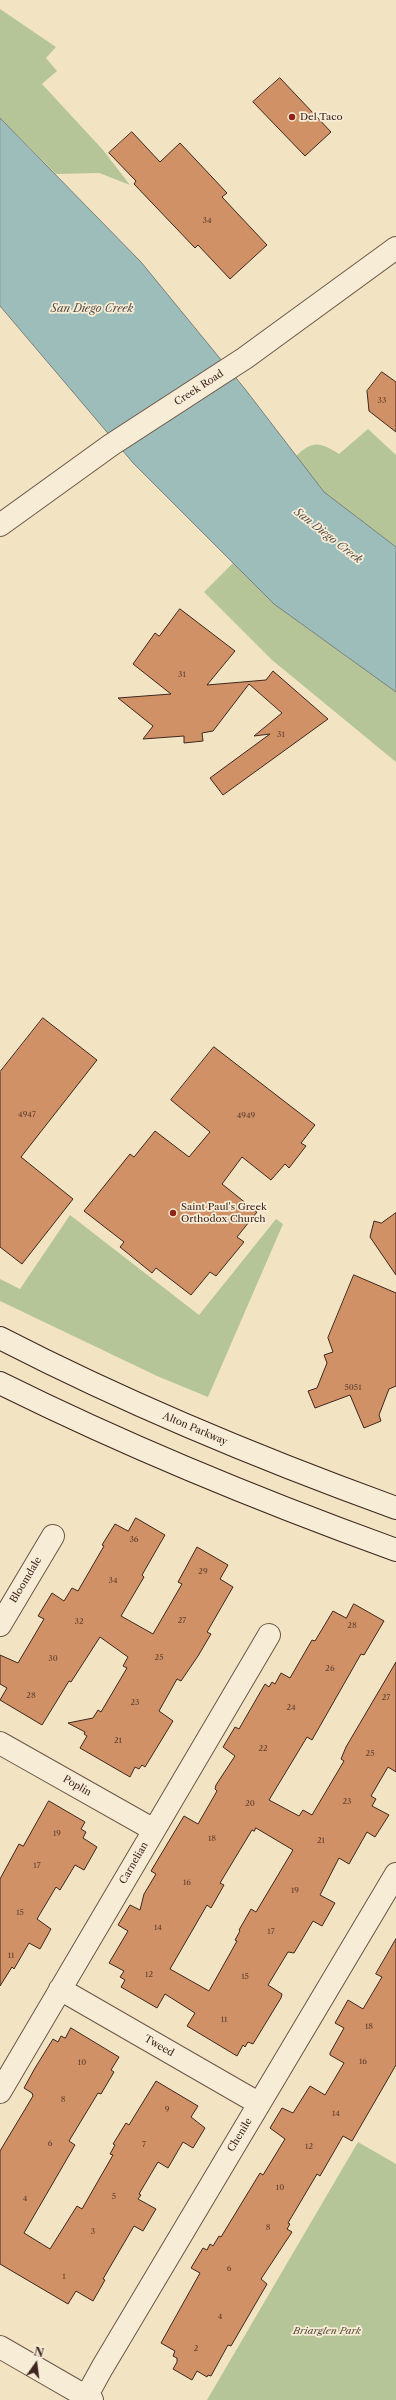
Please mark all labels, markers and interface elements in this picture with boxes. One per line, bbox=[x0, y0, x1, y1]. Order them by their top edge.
place label: Del Taco bbox=[300, 111, 343, 123]
marker: Del Taco bbox=[287, 112, 297, 122]
house number: 34 bbox=[202, 216, 212, 226]
water label: San Diego Creek bbox=[51, 302, 133, 316]
street label: Creek Road bbox=[172, 368, 226, 408]
house number: 33 bbox=[378, 396, 386, 406]
water label: San Diego Creek bbox=[292, 505, 364, 567]
house number: 31 bbox=[178, 670, 186, 680]
house number: 31 bbox=[277, 730, 285, 740]
house number: 4947 bbox=[18, 1110, 36, 1120]
house number: 4949 bbox=[237, 1111, 255, 1121]
place label: Saint Paul's Greek Orthodox Church bbox=[181, 1201, 267, 1224]
marker: Saint Paul's Greek Orthodox Church bbox=[168, 1208, 178, 1218]
house number: 5051 bbox=[344, 1383, 362, 1393]
street label: Alton Parkway bbox=[161, 1410, 229, 1448]
house number: 36 bbox=[129, 1535, 139, 1545]
street label: Bloomdale bbox=[8, 1555, 44, 1605]
house number: 29 bbox=[198, 1567, 208, 1577]
house number: 34 bbox=[108, 1576, 118, 1586]
house number: 27 bbox=[178, 1616, 186, 1626]
house number: 32 bbox=[74, 1617, 84, 1627]
house number: 28 bbox=[347, 1621, 357, 1631]
house number: 25 bbox=[155, 1653, 163, 1663]
house number: 30 bbox=[48, 1654, 58, 1664]
house number: 26 bbox=[325, 1664, 335, 1674]
house number: 28 bbox=[26, 1691, 36, 1701]
house number: 27 bbox=[382, 1693, 390, 1703]
house number: 23 bbox=[130, 1698, 140, 1708]
house number: 24 bbox=[286, 1703, 296, 1713]
house number: 21 bbox=[114, 1736, 122, 1746]
house number: 22 bbox=[258, 1744, 268, 1754]
house number: 25 bbox=[366, 1749, 374, 1759]
street label: Poplin bbox=[61, 1773, 93, 1799]
house number: 23 bbox=[342, 1797, 352, 1807]
house number: 20 bbox=[245, 1799, 255, 1809]
house number: 19 bbox=[53, 1829, 61, 1839]
house number: 18 bbox=[208, 1834, 216, 1844]
house number: 21 bbox=[317, 1836, 325, 1846]
street label: Carnelian bbox=[117, 1840, 151, 1886]
house number: 17 bbox=[33, 1861, 41, 1871]
house number: 16 bbox=[183, 1878, 191, 1888]
house number: 19 bbox=[291, 1886, 299, 1896]
house number: 15 bbox=[16, 1908, 24, 1918]
house number: 14 bbox=[154, 1923, 162, 1933]
house number: 17 bbox=[267, 1927, 275, 1937]
house number: 11 bbox=[8, 1951, 14, 1961]
house number: 12 bbox=[145, 1970, 153, 1980]
house number: 15 bbox=[241, 1972, 249, 1982]
house number: 11 bbox=[221, 2015, 227, 2025]
house number: 18 bbox=[365, 2022, 373, 2032]
street label: Tweed bbox=[142, 2033, 176, 2059]
house number: 16 bbox=[359, 2057, 367, 2067]
house number: 10 bbox=[78, 2058, 86, 2068]
house number: 8 bbox=[61, 2095, 65, 2105]
house number: 9 bbox=[165, 2105, 169, 2115]
house number: 14 bbox=[332, 2109, 340, 2119]
street label: Chenile bbox=[225, 2116, 255, 2154]
house number: 6 bbox=[48, 2139, 52, 2149]
house number: 7 bbox=[142, 2140, 146, 2150]
house number: 12 bbox=[305, 2142, 313, 2152]
house number: 10 bbox=[276, 2183, 284, 2193]
house number: 5 bbox=[112, 2192, 116, 2202]
house number: 4 bbox=[23, 2194, 27, 2204]
house number: 8 bbox=[266, 2223, 270, 2233]
house number: 3 bbox=[91, 2227, 95, 2237]
house number: 6 bbox=[227, 2264, 231, 2274]
house number: 1 bbox=[62, 2272, 66, 2282]
house number: 4 bbox=[218, 2312, 222, 2322]
park label: Briarglen Park bbox=[293, 2325, 361, 2337]
north arrow bbox=[16, 2344, 56, 2384]
text: N bbox=[33, 2344, 45, 2360]
house number: 2 bbox=[194, 2344, 198, 2354]

